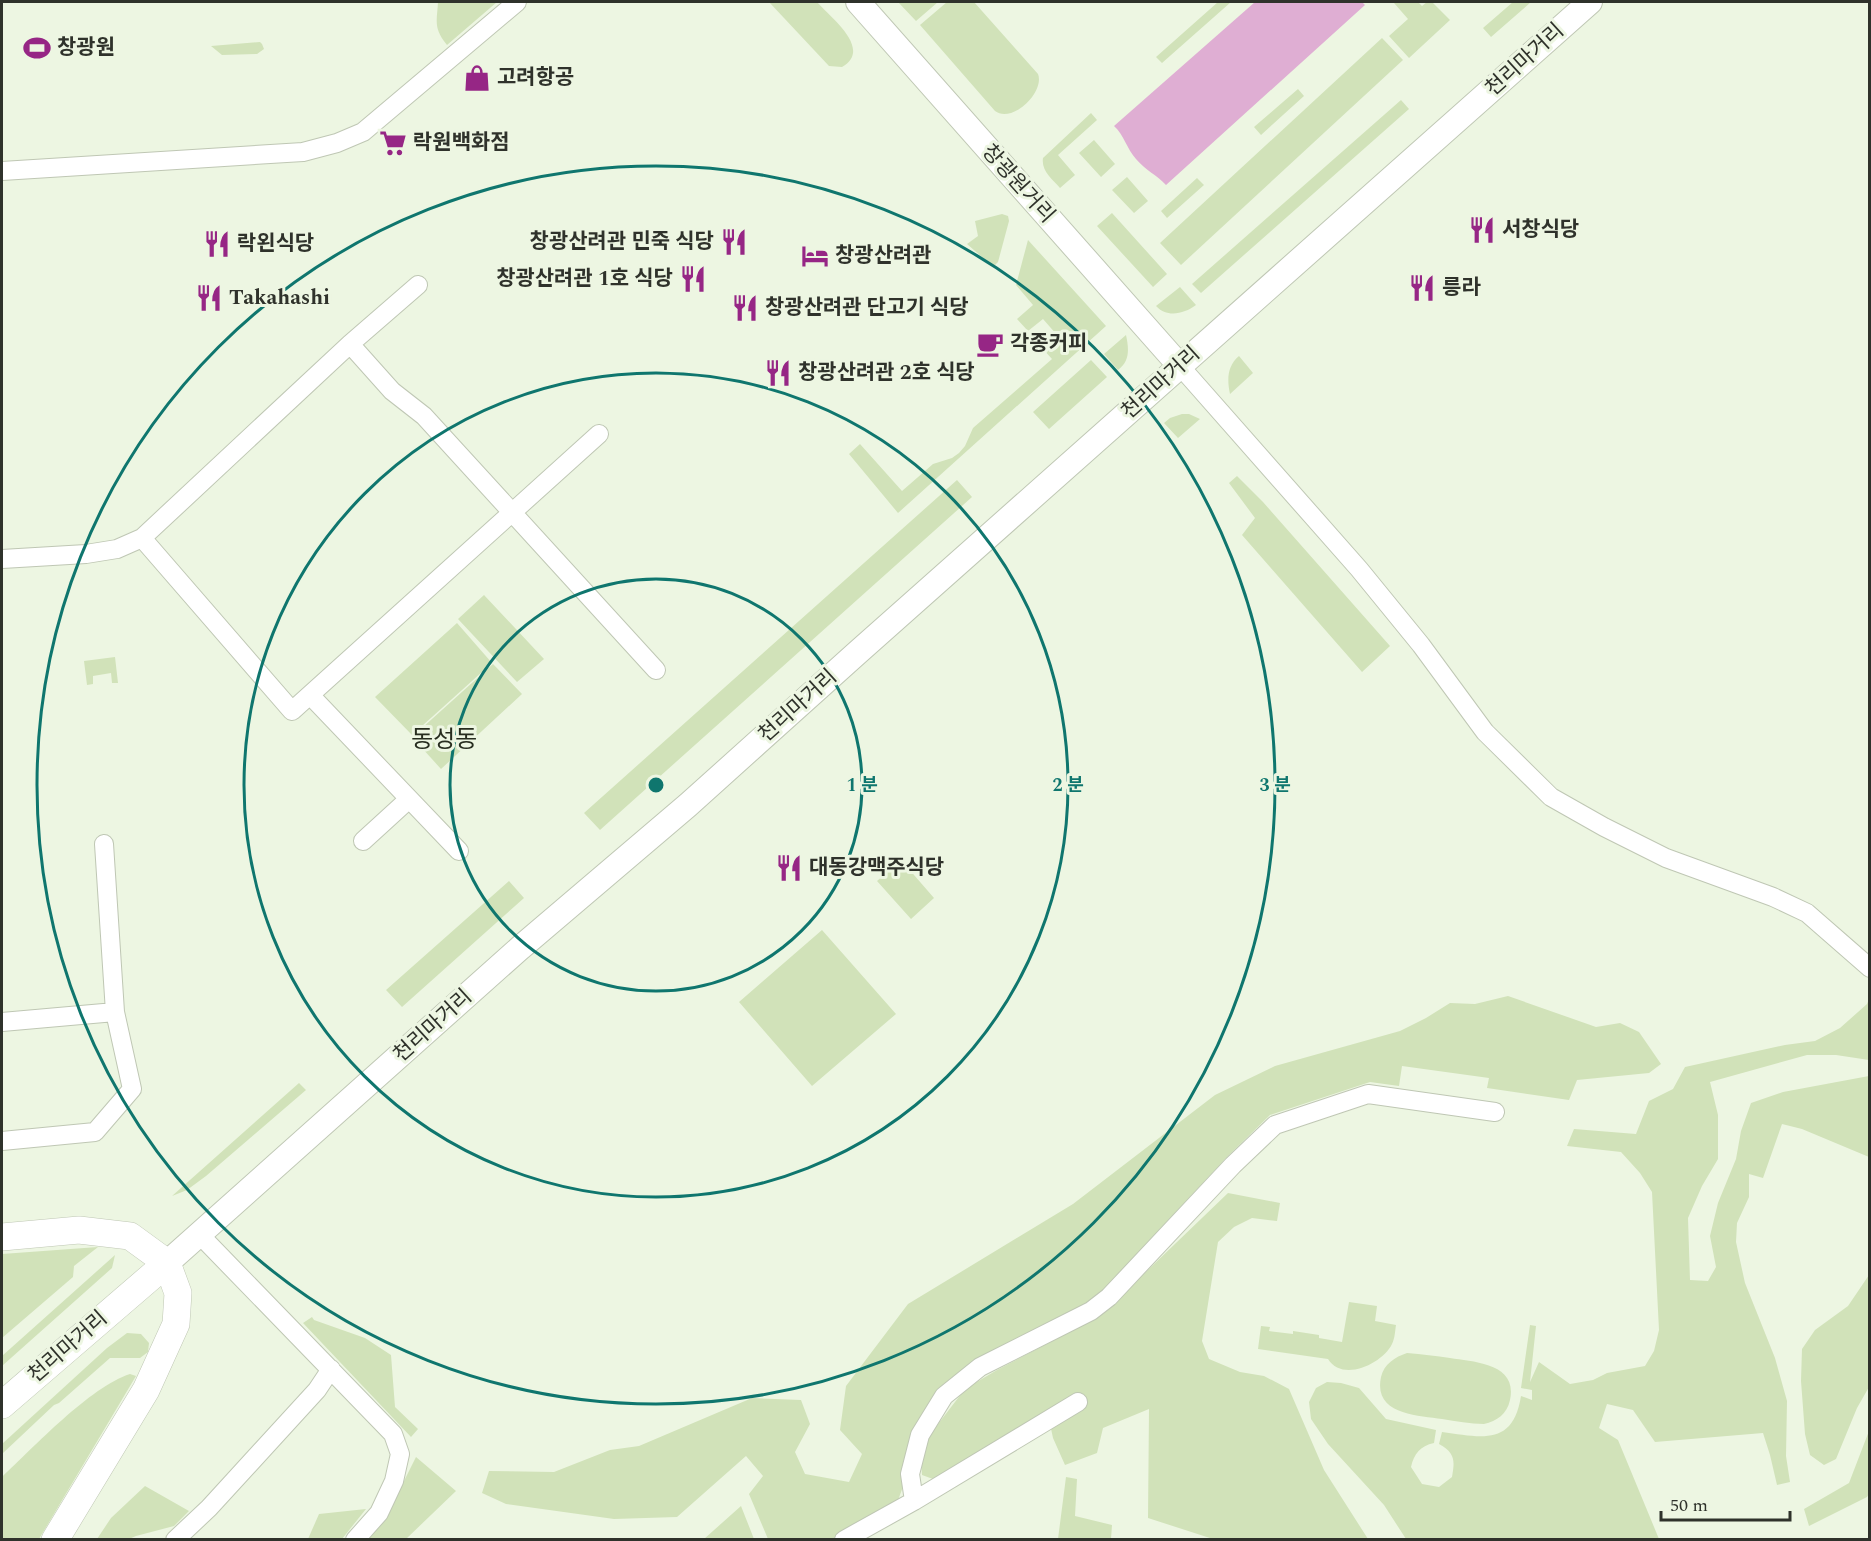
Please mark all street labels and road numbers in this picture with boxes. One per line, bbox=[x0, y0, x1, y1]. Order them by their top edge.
street label: 천리마거리 bbox=[1478, 16, 1572, 104]
street label: 창광원거리 bbox=[974, 137, 1062, 231]
street label: 천리마거리 bbox=[1114, 339, 1208, 427]
street label: 천리마거리 bbox=[751, 662, 845, 750]
street label: 천리마거리 bbox=[386, 982, 480, 1070]
street label: 천리마거리 bbox=[21, 1303, 115, 1391]

